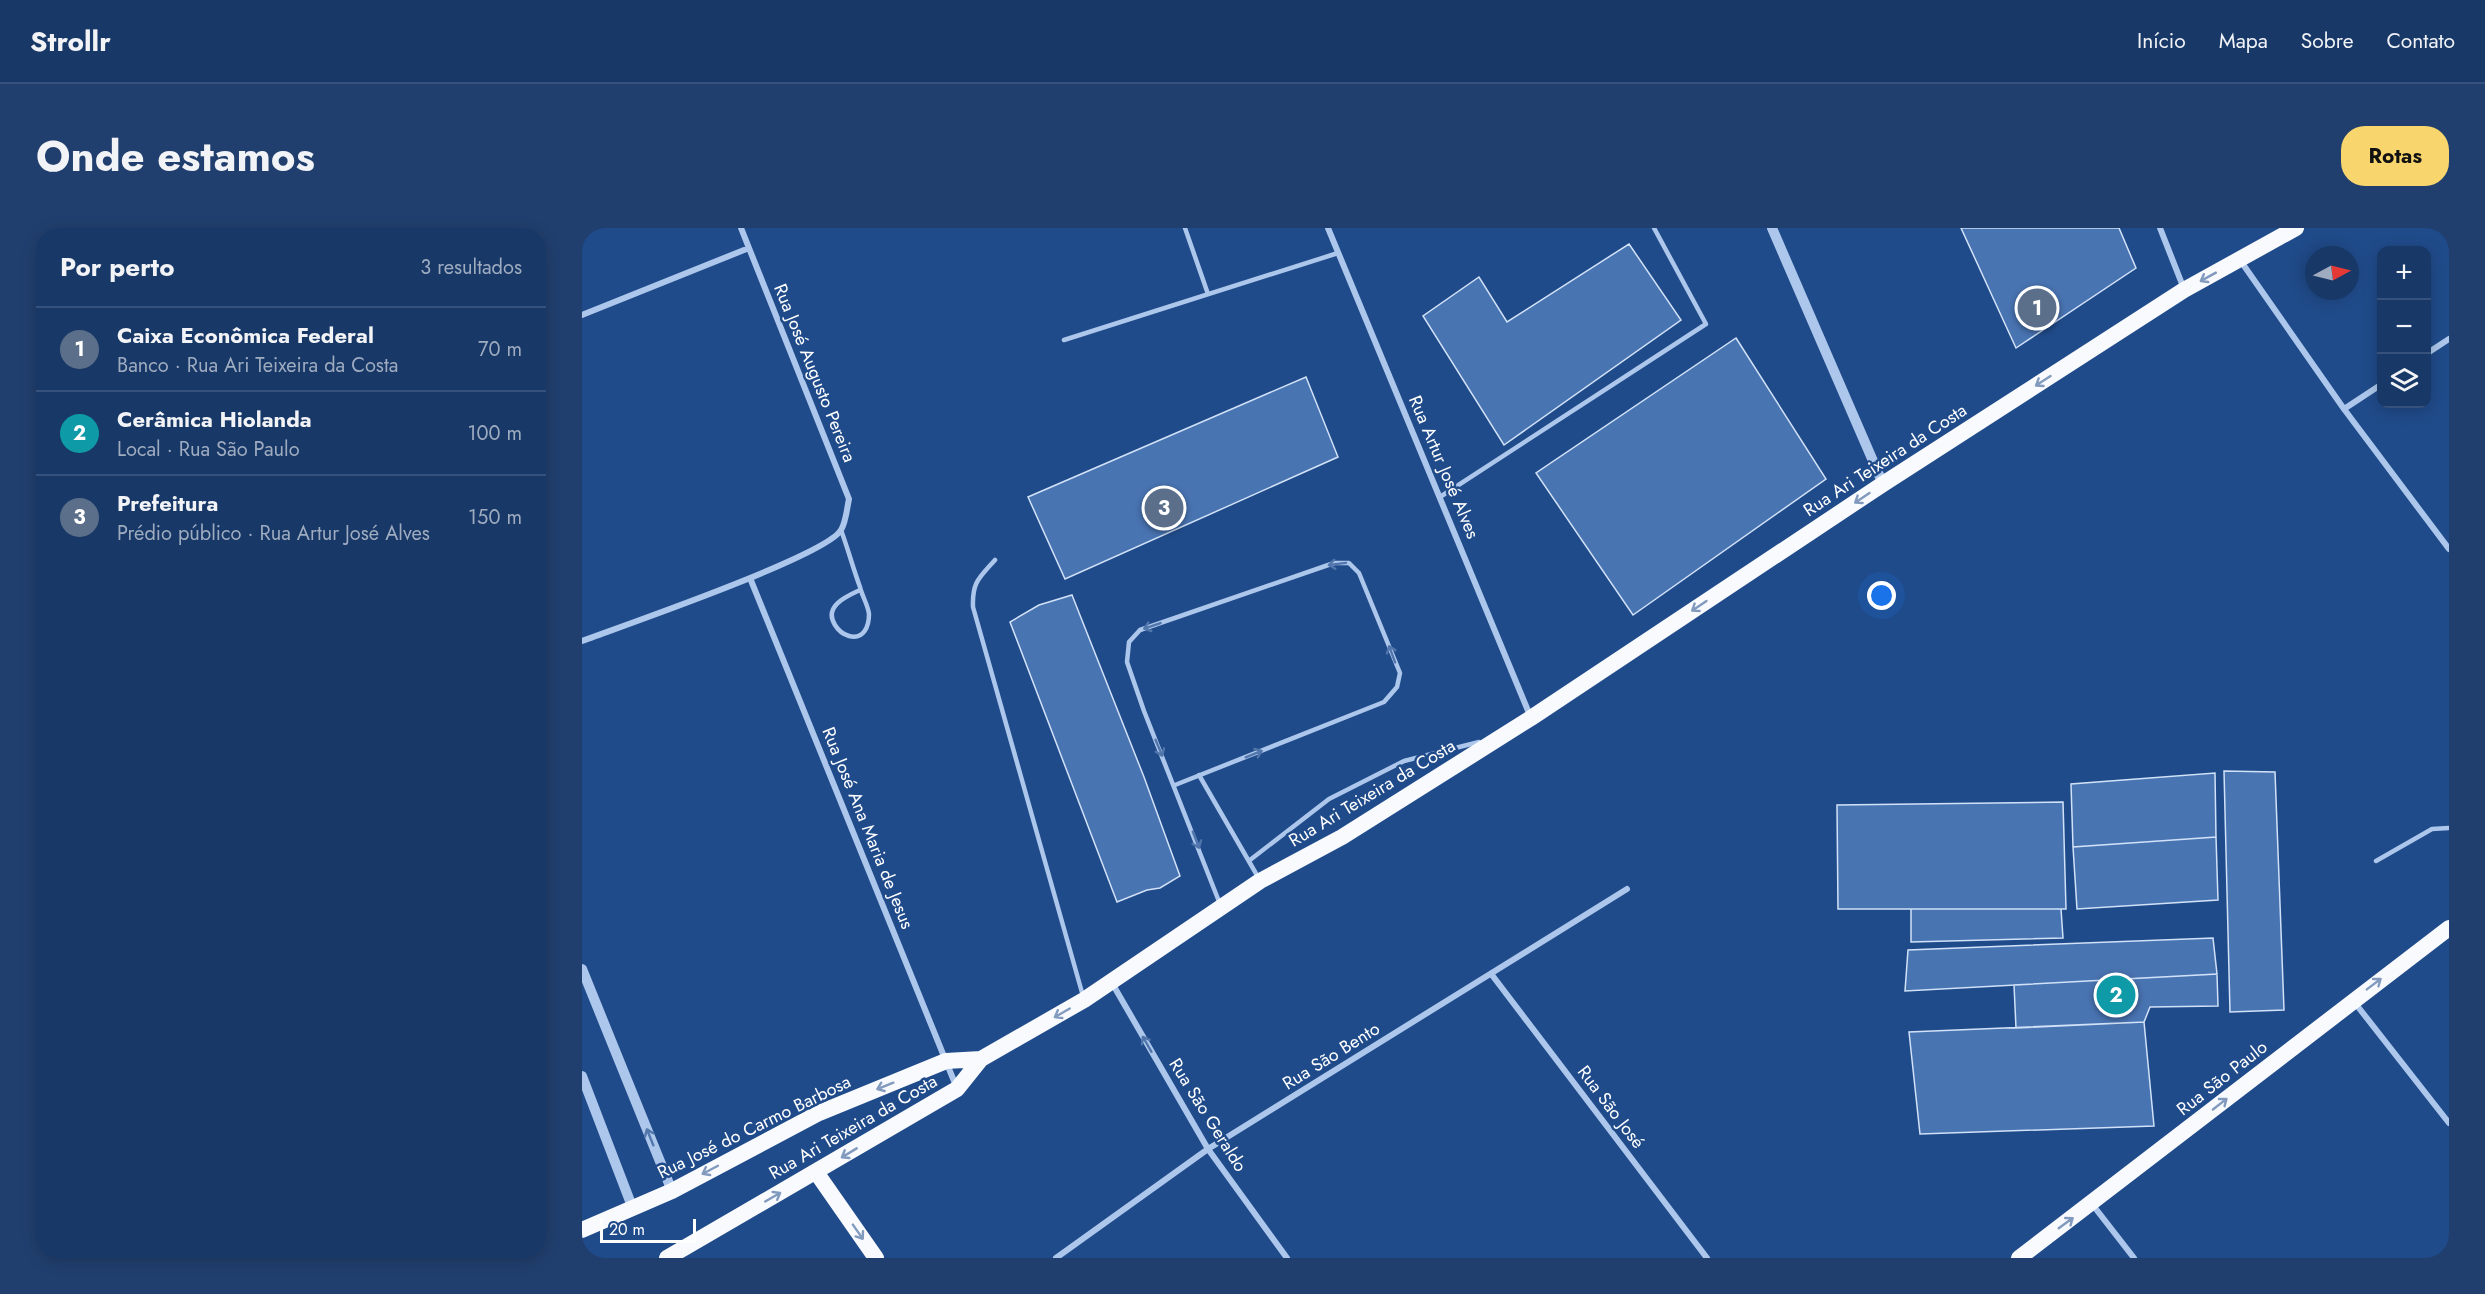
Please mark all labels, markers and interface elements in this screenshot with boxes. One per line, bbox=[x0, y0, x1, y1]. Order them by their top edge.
text: Strollr bbox=[30, 21, 111, 62]
text: Início bbox=[2137, 26, 2186, 56]
text: Mapa bbox=[2219, 26, 2268, 56]
text: Sobre bbox=[2301, 26, 2353, 56]
text: Contato bbox=[2386, 26, 2455, 56]
text: Onde estamos bbox=[36, 126, 315, 187]
button: Rotas bbox=[2341, 126, 2449, 186]
north arrow bbox=[2305, 246, 2359, 300]
map controls bbox=[2377, 246, 2431, 408]
button: + bbox=[2377, 246, 2431, 300]
text: Por perto bbox=[60, 248, 174, 286]
text: 3 resultados bbox=[420, 253, 522, 282]
one-way arrow bbox=[2200, 271, 2217, 283]
street label: Rua José Augusto Pereira bbox=[767, 280, 863, 466]
pin: 1 bbox=[2018, 286, 2056, 331]
button: − bbox=[2377, 300, 2431, 354]
text: Caixa Econômica Federal bbox=[117, 319, 374, 351]
text: 1 bbox=[74, 335, 85, 364]
text: 70 m bbox=[478, 335, 522, 364]
text: Banco · Rua Ari Teixeira da Costa bbox=[117, 351, 398, 380]
button: layers bbox=[2377, 354, 2431, 408]
one-way arrow bbox=[2035, 375, 2052, 387]
street label: Rua Artur José Alves bbox=[1402, 391, 1486, 543]
street label: Rua Ari Teixeira da Costa bbox=[1798, 397, 1972, 523]
text: Cerâmica Hiolanda bbox=[117, 403, 312, 435]
text: 2 bbox=[73, 419, 86, 448]
text: 100 m bbox=[467, 419, 522, 448]
text: Local · Rua São Paulo bbox=[117, 435, 300, 464]
pin: 3 bbox=[1144, 486, 1184, 530]
text: Prefeitura bbox=[117, 487, 218, 519]
one-way arrow bbox=[1854, 493, 1871, 505]
text: 3 bbox=[73, 503, 86, 532]
text: 150 m bbox=[468, 503, 522, 532]
text: Prédio público · Rua Artur José Alves bbox=[117, 519, 430, 548]
one-way arrow bbox=[1327, 559, 1347, 570]
your location bbox=[1867, 581, 1896, 610]
one-way arrow bbox=[1692, 600, 1708, 612]
one-way arrow bbox=[1143, 621, 1162, 632]
one-way arrow bbox=[1386, 645, 1397, 663]
street label: Rua José Ana Maria de Jesus bbox=[816, 723, 920, 933]
street label: Rua Ari Teixeira da Costa bbox=[1284, 733, 1460, 853]
one-way arrow bbox=[1154, 739, 1165, 757]
one-way arrow bbox=[1244, 748, 1262, 759]
one-way arrow bbox=[1191, 830, 1202, 848]
pin: 2 bbox=[2096, 972, 2135, 1017]
one-way arrow bbox=[2366, 978, 2382, 991]
one-way arrow bbox=[1054, 1007, 1071, 1019]
street label: Rua São Bento bbox=[1277, 1016, 1385, 1096]
street label: Rua São Paulo bbox=[2171, 1034, 2273, 1122]
one-way arrow bbox=[1141, 1036, 1153, 1053]
street label: Rua São Geraldo bbox=[1163, 1053, 1253, 1177]
street label: Rua São José bbox=[1571, 1060, 1651, 1154]
street label: Rua Ari Teixeira da Costa bbox=[764, 1068, 942, 1186]
street label: Rua José do Carmo Barbosa bbox=[653, 1069, 855, 1185]
one-way arrow bbox=[877, 1081, 895, 1092]
one-way arrow bbox=[2212, 1097, 2228, 1110]
one-way arrow bbox=[644, 1128, 655, 1146]
one-way arrow bbox=[841, 1147, 858, 1159]
one-way arrow bbox=[701, 1165, 719, 1177]
one-way arrow bbox=[764, 1191, 781, 1203]
scale bar bbox=[600, 1216, 696, 1244]
one-way arrow bbox=[2058, 1217, 2074, 1229]
text: 20 m bbox=[609, 1218, 645, 1241]
one-way arrow bbox=[852, 1224, 864, 1240]

